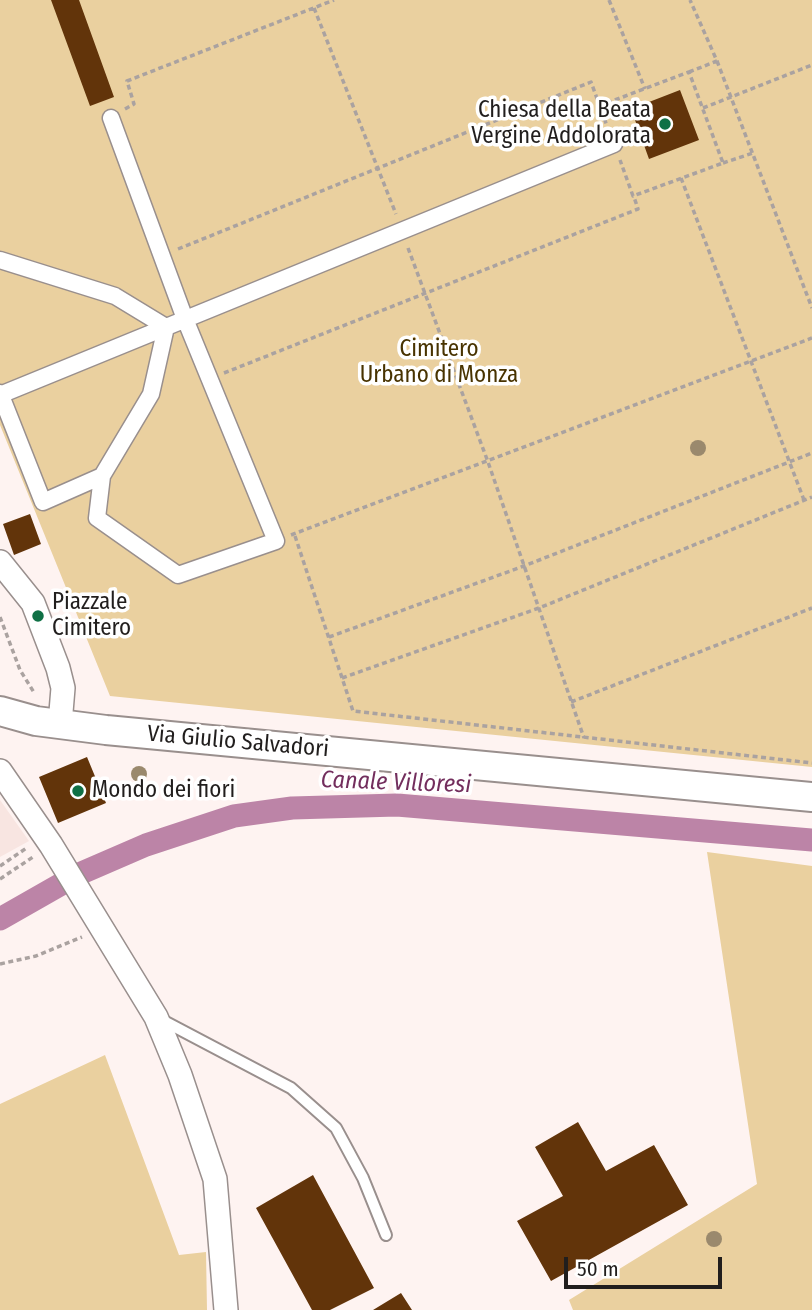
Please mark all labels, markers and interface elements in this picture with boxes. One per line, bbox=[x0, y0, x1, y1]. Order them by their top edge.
place label: Chiesa della Beata Vergine Addolorata bbox=[471, 97, 651, 151]
marker: Chiesa della Beata Vergine Addolorata bbox=[657, 116, 673, 132]
park label: Cimitero Urbano di Monza bbox=[360, 336, 518, 390]
place label: Piazzale Cimitero bbox=[52, 589, 131, 643]
marker: Piazzale Cimitero bbox=[30, 608, 46, 624]
street label: Via Giulio Salvadori bbox=[146, 720, 330, 764]
water label: Canale Villoresi bbox=[320, 766, 472, 800]
place label: Mondo dei fiori bbox=[92, 777, 235, 805]
marker: Mondo dei fiori bbox=[70, 783, 86, 799]
scale bar bbox=[567, 1244, 724, 1288]
text: 50 m bbox=[577, 1256, 619, 1282]

